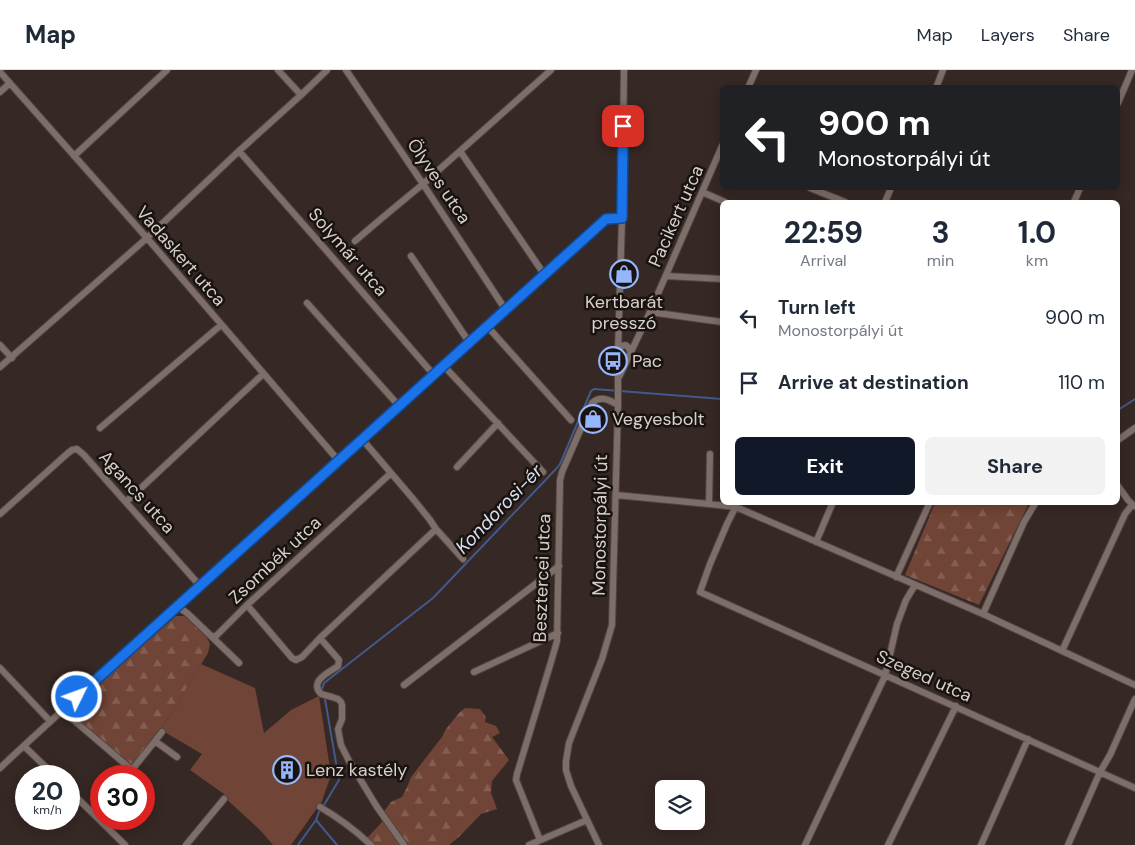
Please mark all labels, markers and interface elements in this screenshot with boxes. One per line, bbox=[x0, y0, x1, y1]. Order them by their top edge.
text: Map bbox=[25, 19, 76, 50]
text: Map bbox=[917, 23, 953, 47]
text: Layers bbox=[981, 23, 1035, 47]
text: Share bbox=[1063, 23, 1110, 47]
text: 900 m bbox=[818, 100, 931, 146]
pin bbox=[602, 105, 644, 147]
icon: left bbox=[735, 105, 800, 170]
icon: arrive bbox=[609, 112, 637, 140]
street label: Ölyves utca bbox=[402, 134, 476, 228]
text: Monostorpályi út bbox=[818, 144, 991, 173]
street label: Pacikert utca bbox=[643, 161, 709, 271]
street label: Vadaskert utca bbox=[131, 201, 231, 311]
street label: Solymár utca bbox=[303, 203, 393, 301]
text: 22:59 bbox=[784, 213, 863, 252]
text: 3 bbox=[931, 213, 949, 252]
text: 1.0 bbox=[1018, 213, 1056, 252]
text: Arrival bbox=[800, 250, 847, 271]
text: min bbox=[927, 250, 954, 271]
text: km bbox=[1026, 250, 1048, 271]
shop icon: Kertbarát presszó bbox=[609, 259, 639, 289]
place label: Kertbarát presszó bbox=[585, 290, 663, 335]
text: Turn left bbox=[778, 295, 856, 320]
icon: left bbox=[735, 304, 763, 332]
text: 900 m bbox=[1045, 305, 1105, 330]
text: Monostorpályi út bbox=[778, 320, 903, 341]
bus stop icon: Pac bbox=[598, 346, 628, 376]
place label: Pac bbox=[632, 349, 662, 373]
icon: arrive bbox=[735, 369, 763, 397]
text: Arrive at destination bbox=[778, 370, 969, 395]
text: 110 m bbox=[1058, 370, 1105, 395]
shop icon: Vegyesbolt bbox=[578, 404, 608, 434]
place label: Vegyesbolt bbox=[612, 407, 705, 431]
button: Exit bbox=[735, 437, 915, 495]
button: Share bbox=[925, 437, 1105, 495]
street label: Agancs utca bbox=[93, 446, 181, 538]
street label: Monostorpályi út bbox=[587, 454, 613, 596]
water label: Kondorosi-ér bbox=[450, 458, 549, 559]
street label: Zsombék utca bbox=[224, 511, 326, 609]
street label: Besztercei utca bbox=[528, 513, 556, 643]
street label: Szeged utca bbox=[873, 644, 975, 708]
position arrow bbox=[50, 670, 102, 722]
building icon: Lenz kastély bbox=[272, 755, 302, 785]
place label: Lenz kastély bbox=[306, 758, 407, 782]
speed limit sign: 30 bbox=[90, 765, 155, 830]
text: 20 bbox=[32, 775, 63, 808]
map controls bbox=[655, 780, 705, 830]
button: layers bbox=[655, 780, 705, 830]
text: km/h bbox=[33, 802, 62, 818]

